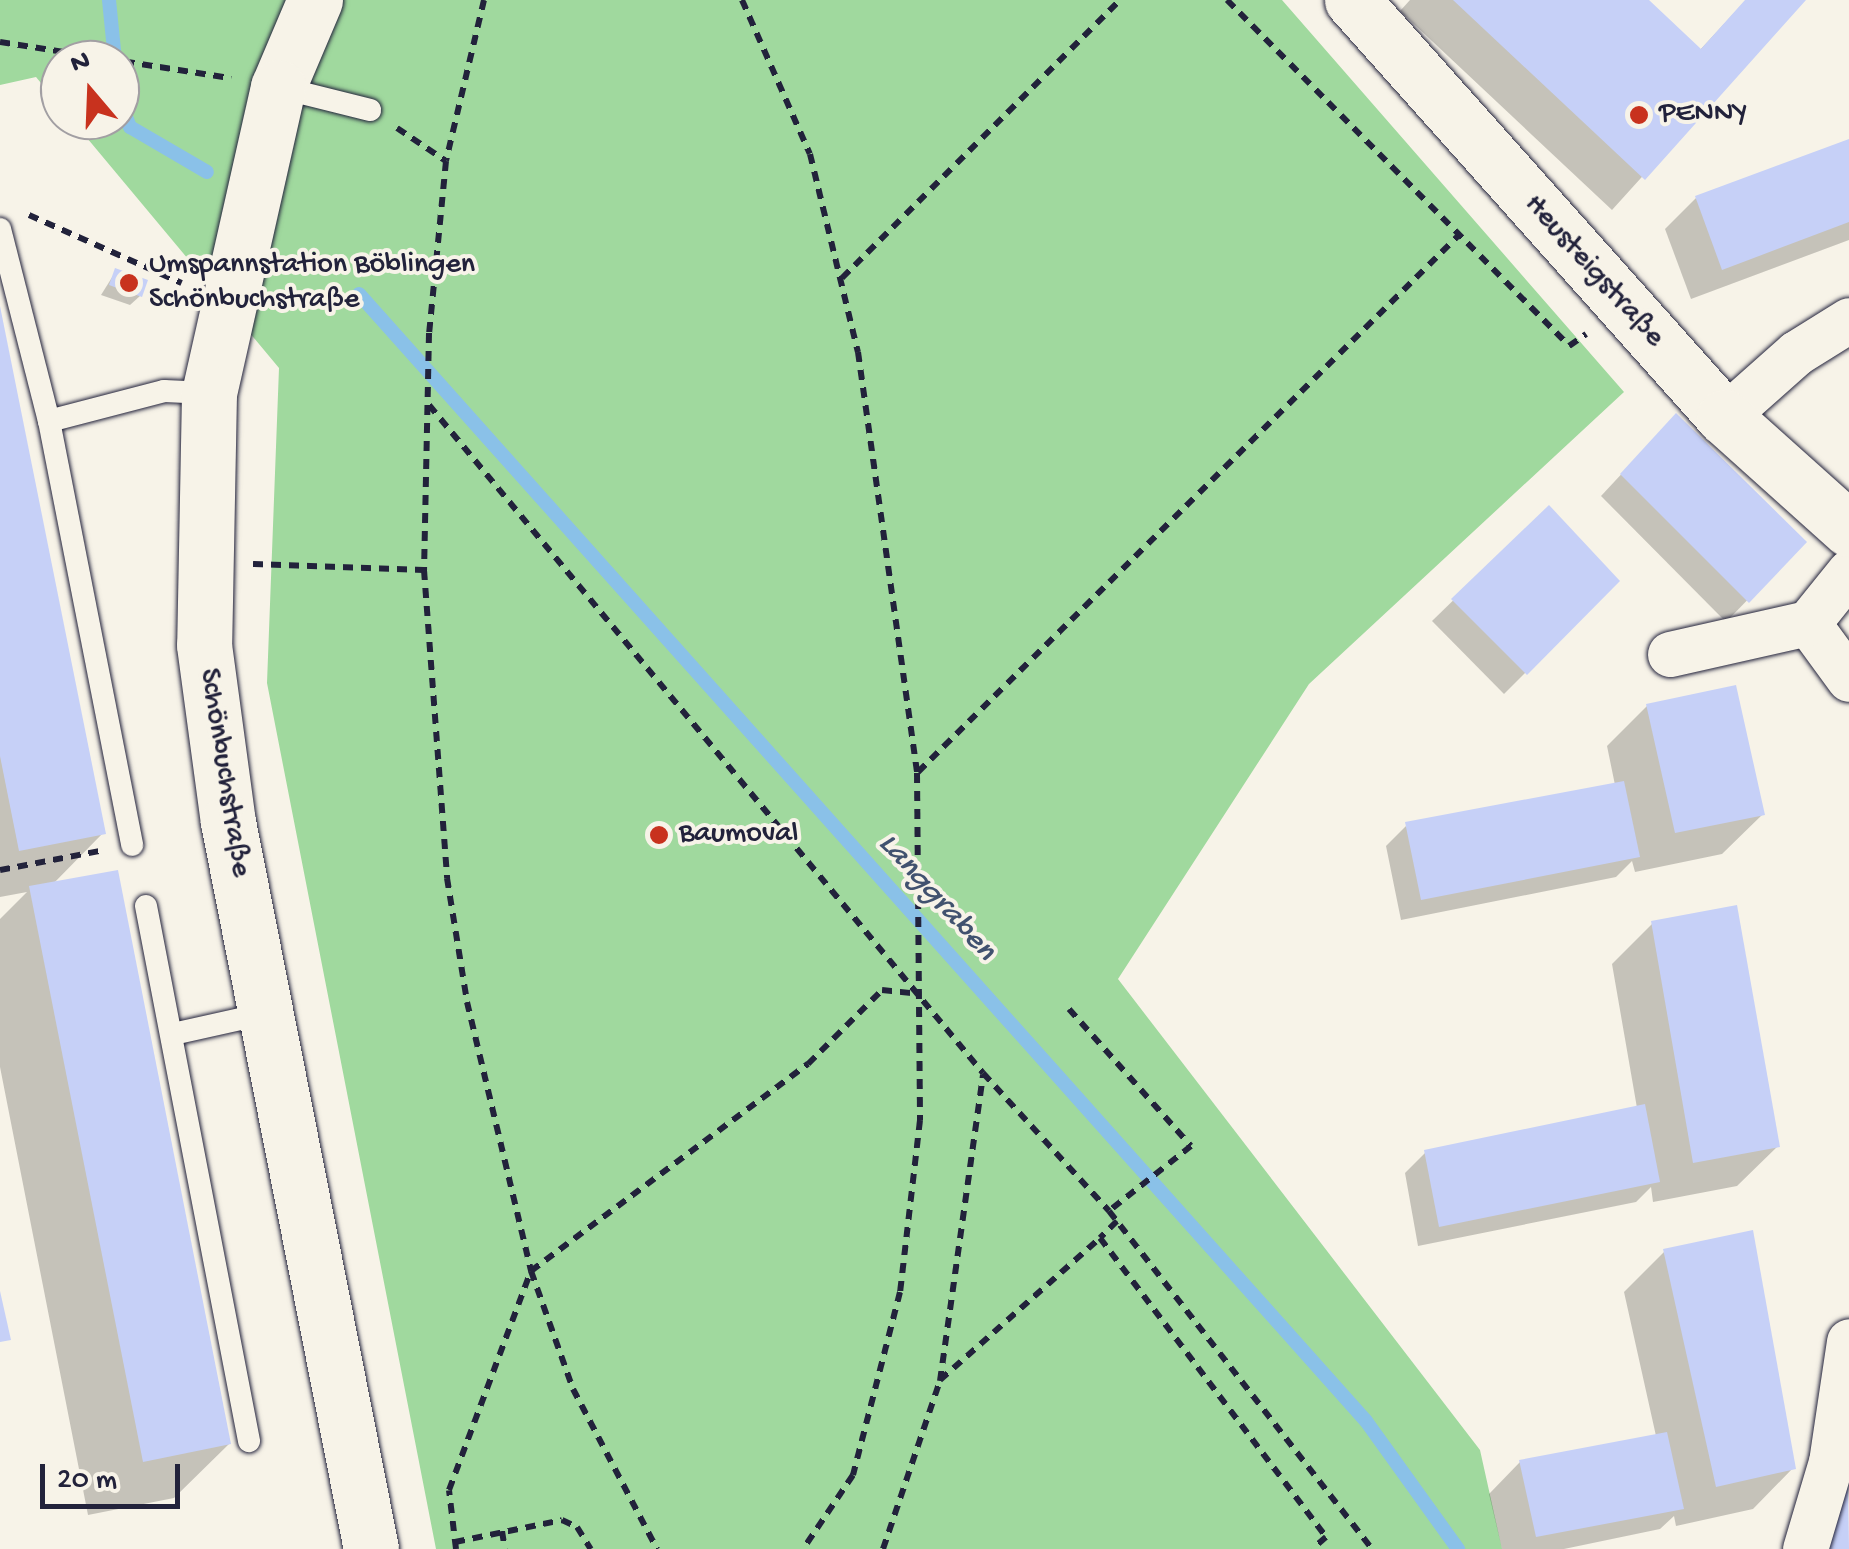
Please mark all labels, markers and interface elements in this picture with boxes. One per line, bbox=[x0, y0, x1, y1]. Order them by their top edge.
north arrow bbox=[40, 40, 140, 140]
text: N bbox=[67, 44, 95, 82]
place label: PENNY bbox=[1659, 97, 1747, 133]
marker: PENNY bbox=[1628, 104, 1650, 126]
street label: Heusteigstraße bbox=[1515, 188, 1671, 356]
place label: Umspannstation Böblingen Schönbuchstraße bbox=[149, 248, 475, 318]
marker: Umspannstation Böblingen Schönbuchstraße bbox=[118, 272, 140, 294]
street label: Schönbuchstraße bbox=[189, 666, 257, 880]
place label: Baumoval bbox=[679, 817, 798, 853]
marker: Baumoval bbox=[648, 824, 670, 846]
water label: Langgraben bbox=[869, 826, 1003, 970]
scale bar bbox=[45, 1444, 185, 1506]
text: 20 m bbox=[57, 1464, 117, 1499]

